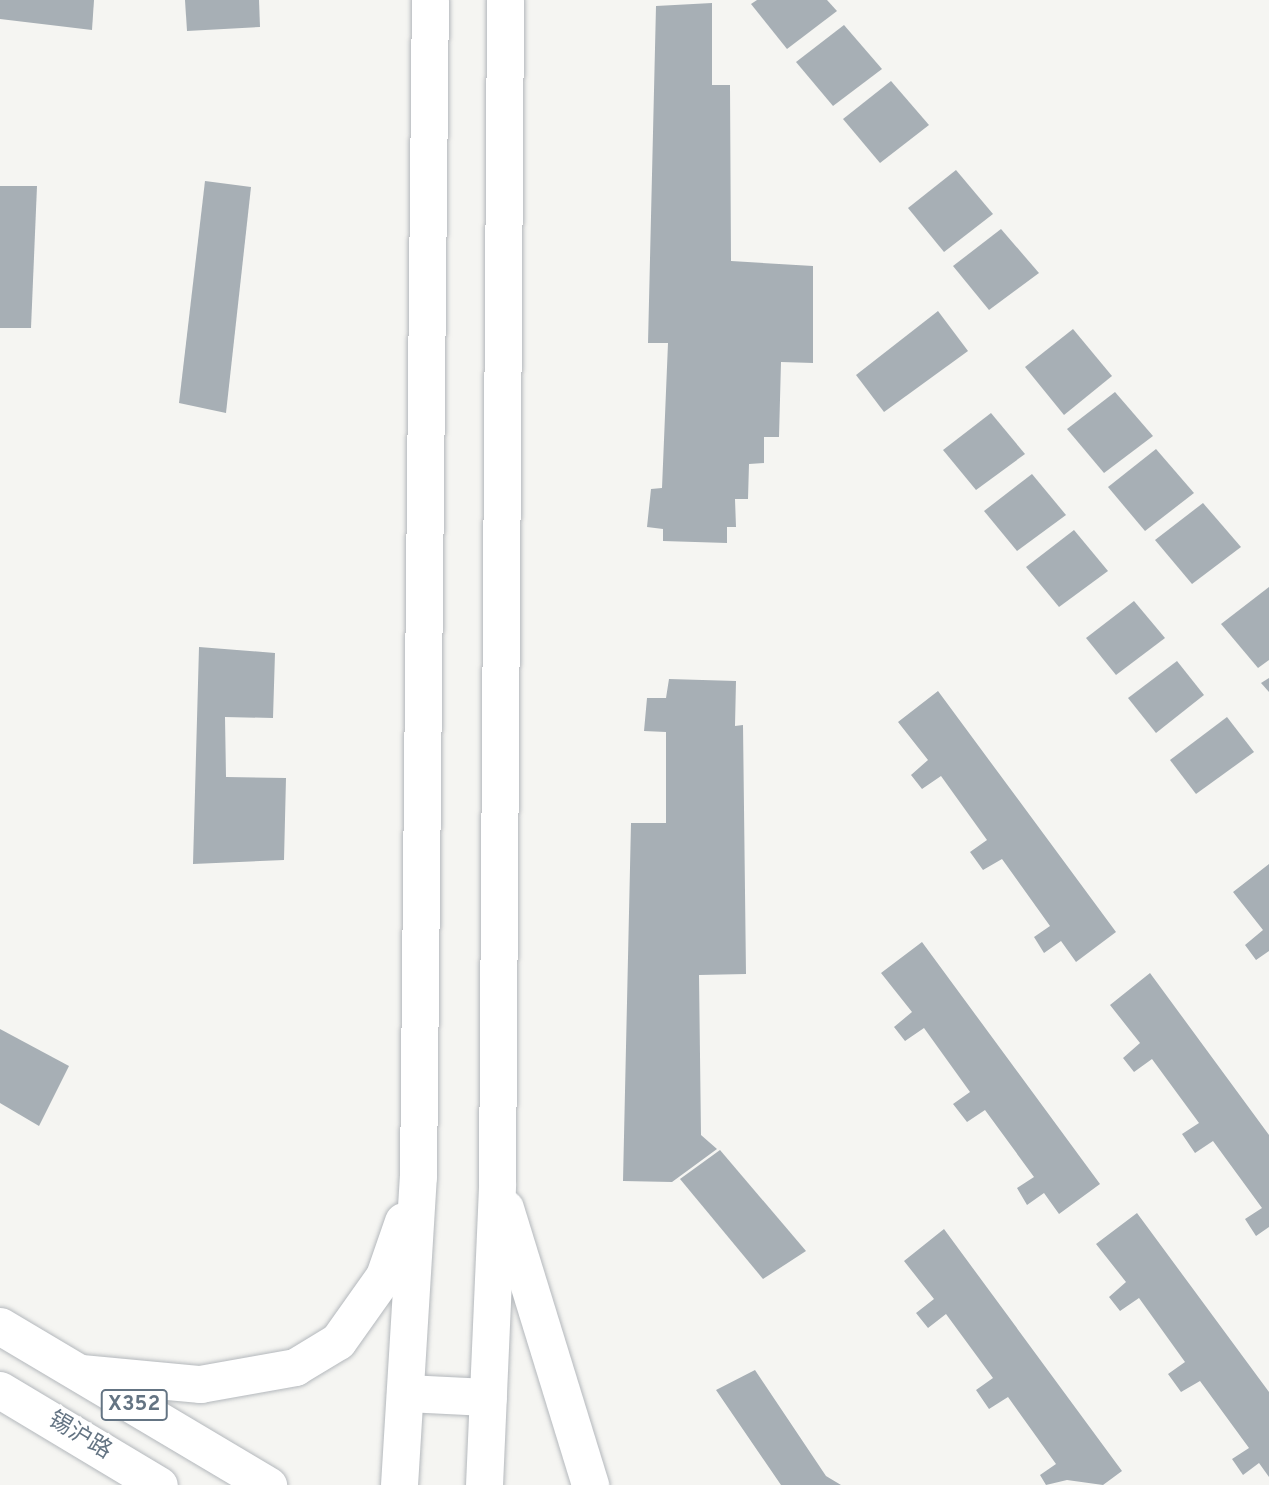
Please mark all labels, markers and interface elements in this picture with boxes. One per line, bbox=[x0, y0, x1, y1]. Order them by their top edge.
road number: X352 bbox=[99, 1388, 169, 1422]
street label: 锡沪路 bbox=[42, 1407, 116, 1467]

